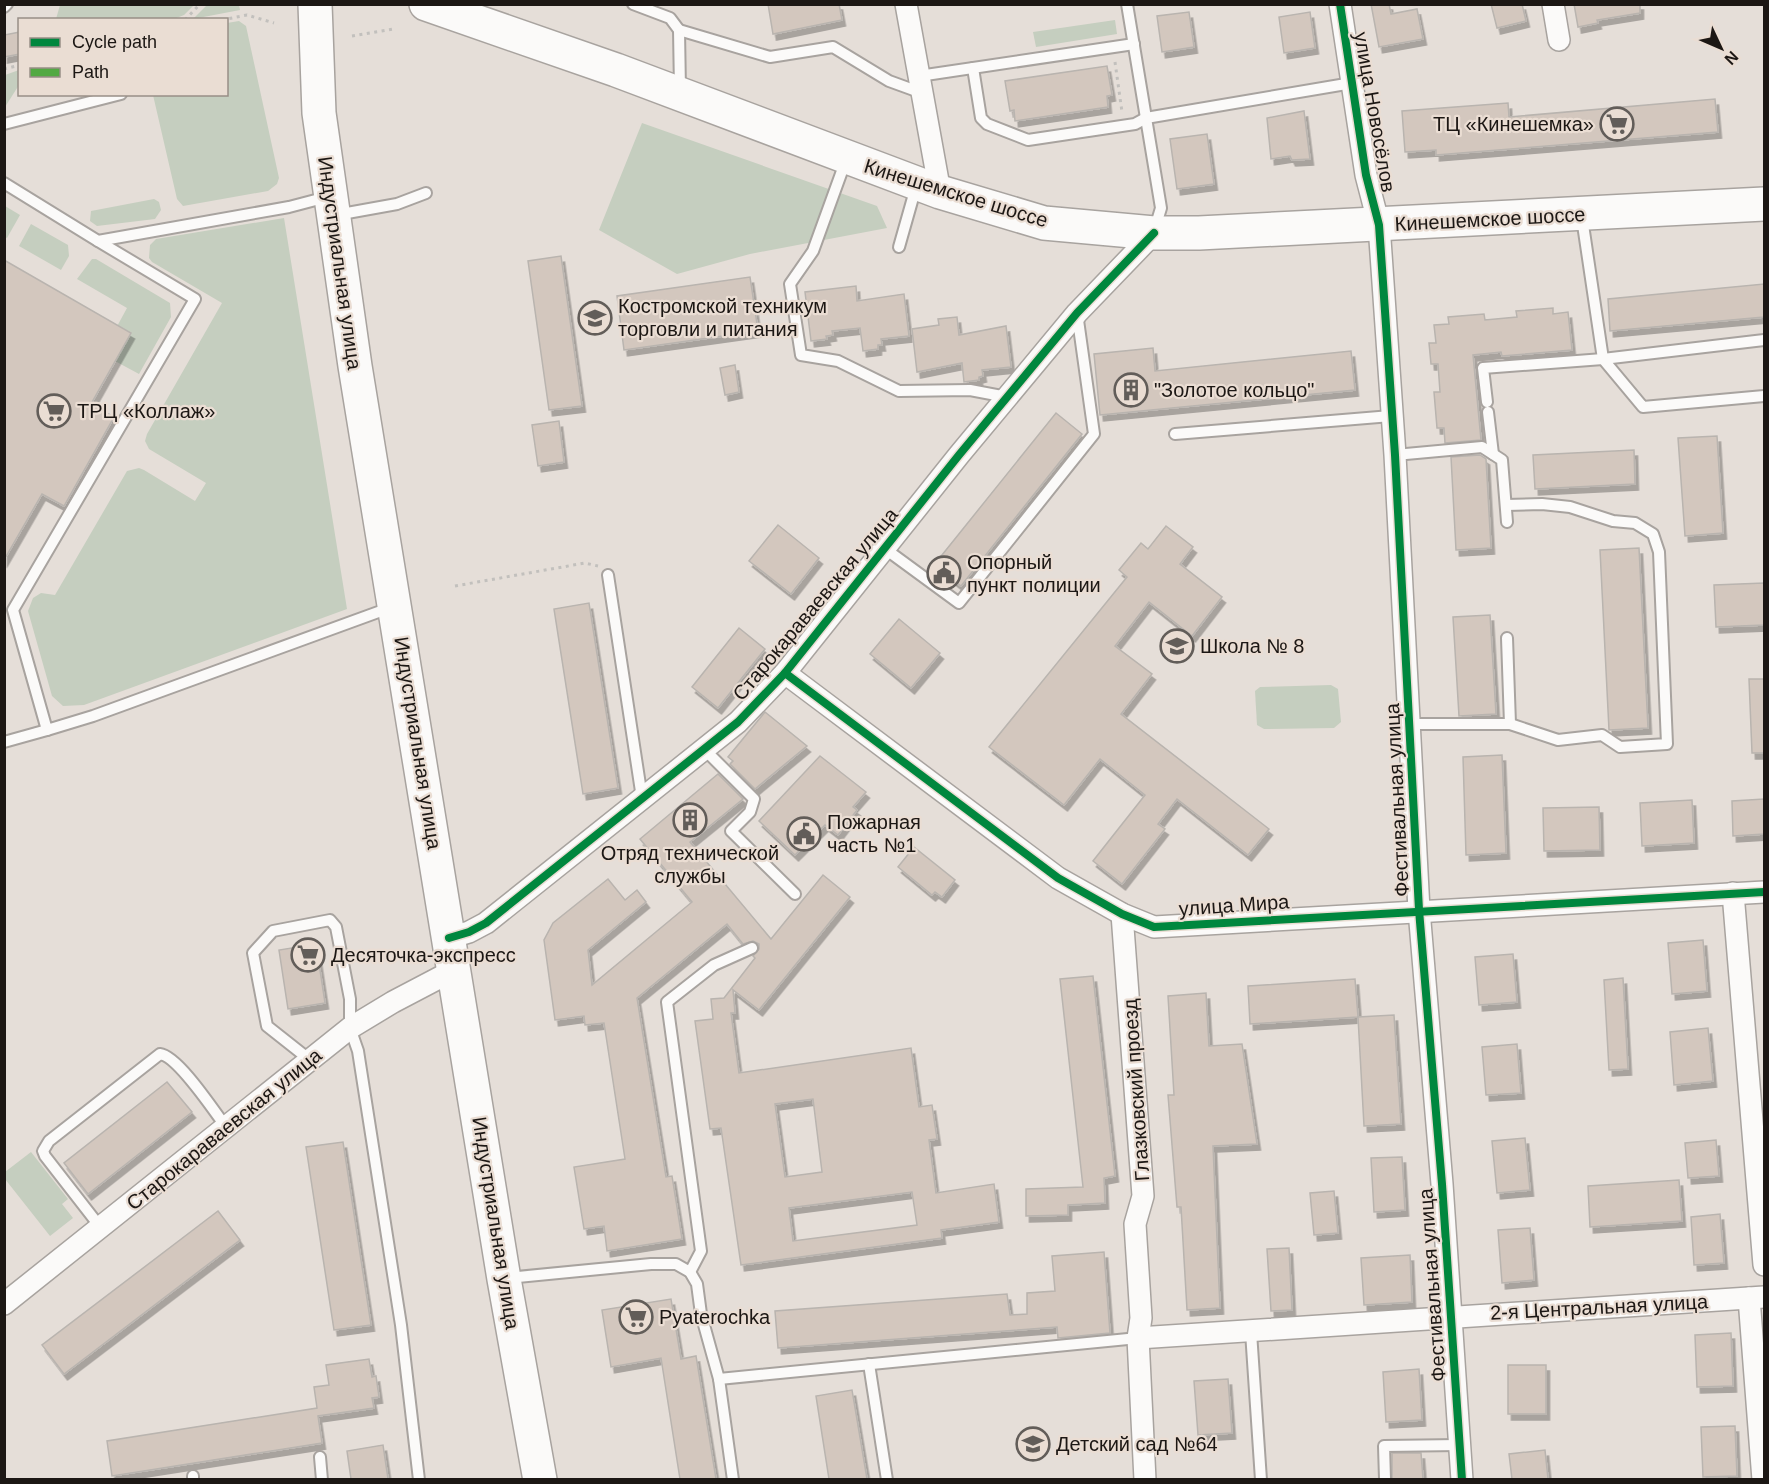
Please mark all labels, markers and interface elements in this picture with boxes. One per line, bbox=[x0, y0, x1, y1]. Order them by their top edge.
legend bbox=[18, 18, 228, 96]
north arrow bbox=[1691, 18, 1751, 78]
street label: улица Новосёлов bbox=[1350, 30, 1400, 194]
text: Cycle path bbox=[72, 32, 157, 52]
text: N bbox=[1721, 48, 1742, 68]
text: Path bbox=[72, 62, 109, 82]
supermarket icon: ТЦ «Кинешемка» bbox=[1599, 106, 1635, 142]
place label: ТЦ «Кинешемка» bbox=[1433, 113, 1594, 135]
street label: Индустриальная улица bbox=[314, 155, 366, 372]
street label: Кинешемское шоссе bbox=[861, 155, 1051, 231]
street label: Кинешемское шоссе bbox=[1394, 203, 1586, 235]
place label: Костромской техникум торговли и питания bbox=[618, 295, 827, 340]
school or university icon: Костромской техникум торговли и питания bbox=[577, 300, 613, 336]
building icon: "Золотое кольцо" bbox=[1113, 372, 1149, 408]
place label: "Золотое кольцо" bbox=[1154, 379, 1314, 401]
supermarket icon: ТРЦ «Коллаж» bbox=[36, 393, 72, 429]
place label: ТРЦ «Коллаж» bbox=[77, 400, 215, 422]
street label: Старокараваевская улица bbox=[728, 503, 902, 705]
place label: Опорный пункт полиции bbox=[967, 551, 1101, 596]
public building icon: Опорный пункт полиции bbox=[926, 555, 962, 591]
school or university icon: Школа № 8 bbox=[1159, 628, 1195, 664]
street label: Индустриальная улица bbox=[390, 635, 446, 852]
place label: Школа № 8 bbox=[1200, 635, 1304, 657]
street label: Фестивальная улица bbox=[1381, 702, 1413, 897]
building icon: Отряд технической службы bbox=[672, 802, 708, 838]
place label: Пожарная часть №1 bbox=[827, 811, 921, 856]
public building icon: Пожарная часть №1 bbox=[786, 816, 822, 852]
place label: Отряд технической службы bbox=[601, 842, 779, 887]
street label: улица Мира bbox=[1178, 890, 1291, 920]
supermarket icon: Десяточка-экспресс bbox=[290, 937, 326, 973]
place label: Десяточка-экспресс bbox=[331, 944, 516, 966]
street label: Глазковский проезд bbox=[1119, 998, 1153, 1182]
street label: Старокараваевская улица bbox=[122, 1043, 326, 1214]
street label: Индустриальная улица bbox=[468, 1115, 524, 1332]
street label: Фестивальная улица bbox=[1414, 1187, 1450, 1382]
street label: 2-я Центральная улица bbox=[1489, 1290, 1709, 1324]
supermarket icon: Pyaterochka bbox=[618, 1299, 654, 1335]
place label: Pyaterochka bbox=[659, 1306, 771, 1328]
school or university icon: Детский сад №64 bbox=[1015, 1426, 1051, 1462]
place label: Детский сад №64 bbox=[1056, 1433, 1218, 1455]

